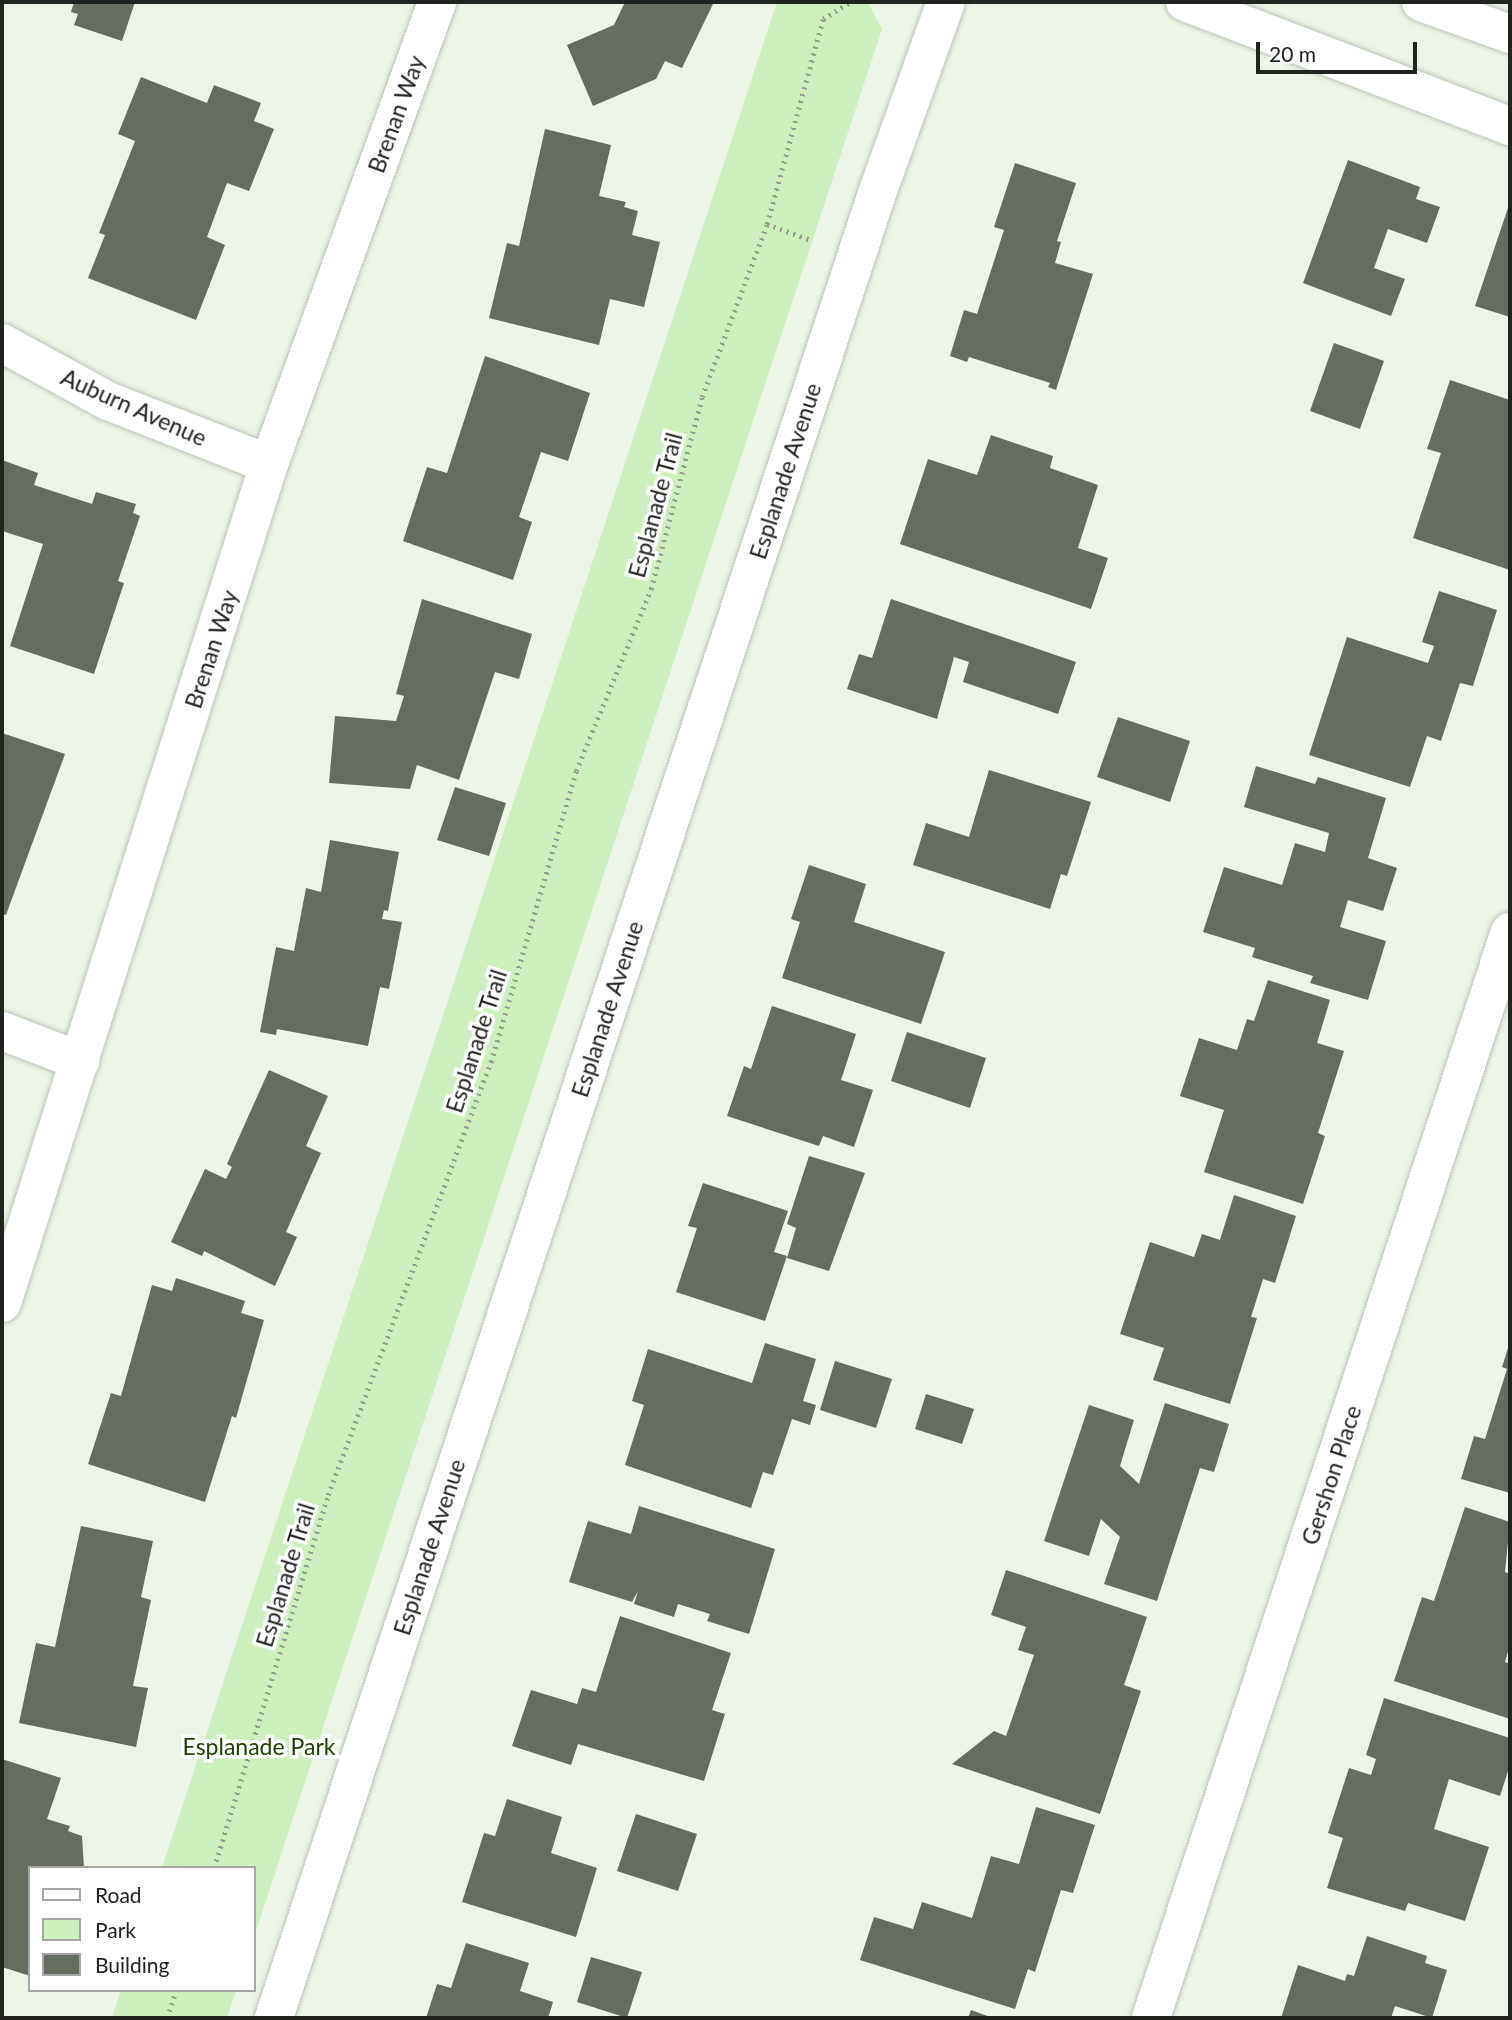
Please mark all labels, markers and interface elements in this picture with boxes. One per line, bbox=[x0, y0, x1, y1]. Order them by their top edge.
scale bar bbox=[1260, 28, 1421, 72]
text: 20 m bbox=[1269, 41, 1316, 66]
street label: Brenan Way bbox=[362, 51, 430, 177]
street label: Auburn Avenue bbox=[57, 362, 211, 452]
street label: Esplanade Avenue bbox=[743, 379, 827, 563]
street label: Esplanade Trail bbox=[622, 429, 688, 581]
street label: Brenan Way bbox=[179, 586, 243, 712]
street label: Esplanade Avenue bbox=[565, 917, 649, 1101]
street label: Esplanade Trail bbox=[440, 966, 512, 1116]
street label: Gershon Place bbox=[1295, 1402, 1367, 1548]
street label: Esplanade Avenue bbox=[387, 1455, 471, 1639]
street label: Esplanade Trail bbox=[250, 1499, 320, 1651]
park label: Esplanade Park bbox=[183, 1732, 335, 1760]
legend bbox=[28, 1866, 256, 1992]
text: Road bbox=[95, 1882, 142, 1907]
text: Park bbox=[95, 1917, 136, 1942]
text: Building bbox=[95, 1952, 170, 1977]

